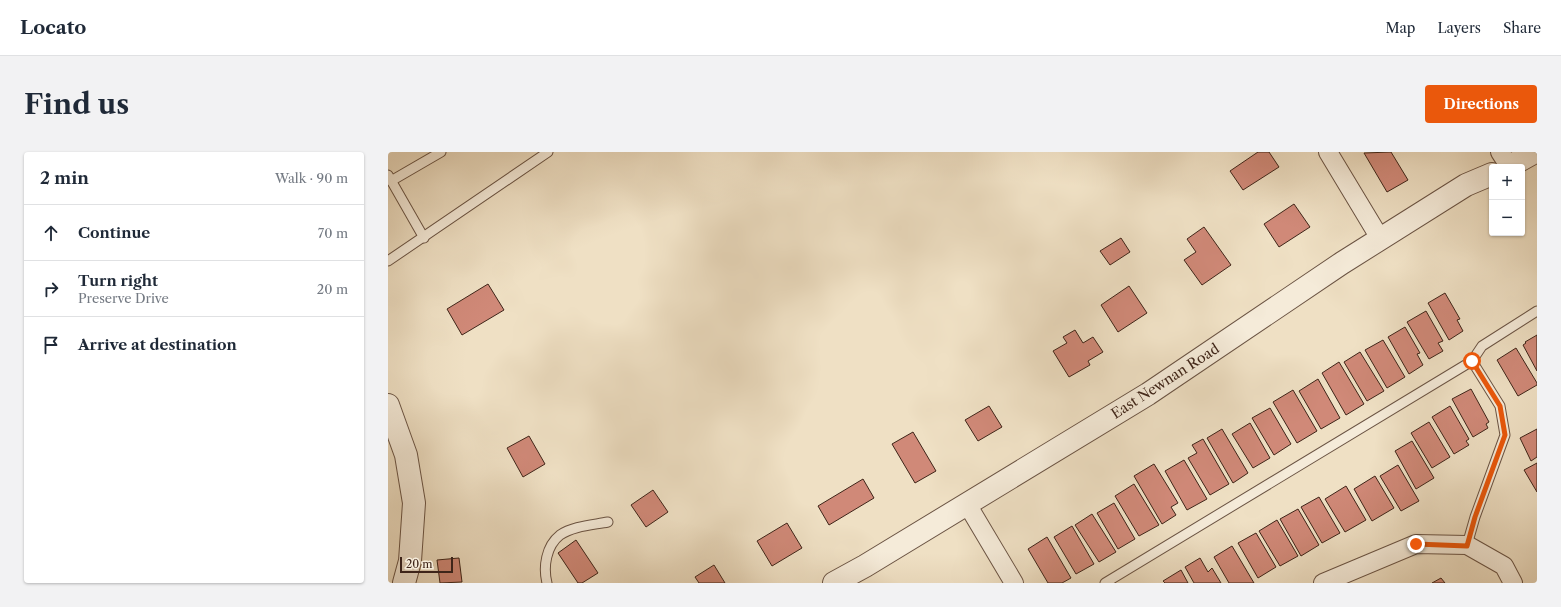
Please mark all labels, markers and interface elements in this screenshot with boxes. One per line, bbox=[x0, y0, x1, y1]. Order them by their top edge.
text: Locato bbox=[20, 16, 86, 39]
text: Map bbox=[1385, 19, 1415, 37]
text: Layers bbox=[1437, 19, 1481, 37]
text: Share bbox=[1503, 19, 1541, 37]
button: Directions bbox=[1425, 85, 1537, 123]
text: Find us bbox=[24, 87, 129, 121]
map controls bbox=[1489, 164, 1525, 236]
button: + bbox=[1489, 164, 1525, 200]
text: 2 min bbox=[40, 168, 89, 188]
text: Walk · 90 m bbox=[275, 170, 348, 186]
button: − bbox=[1489, 200, 1525, 236]
icon: ahead bbox=[40, 222, 62, 244]
text: Continue bbox=[78, 223, 150, 242]
text: 70 m bbox=[318, 225, 348, 241]
text: Turn right bbox=[78, 271, 158, 290]
icon: right bbox=[40, 278, 62, 300]
text: 20 m bbox=[317, 281, 348, 297]
text: Preserve Drive bbox=[78, 290, 169, 306]
icon: arrive bbox=[40, 334, 62, 356]
text: Arrive at destination bbox=[78, 335, 237, 354]
street label: East Newnan Road bbox=[1108, 339, 1223, 423]
route start bbox=[1463, 352, 1481, 370]
route end bbox=[1407, 535, 1425, 553]
scale bar bbox=[400, 555, 453, 574]
text: 20 m bbox=[406, 557, 432, 571]

